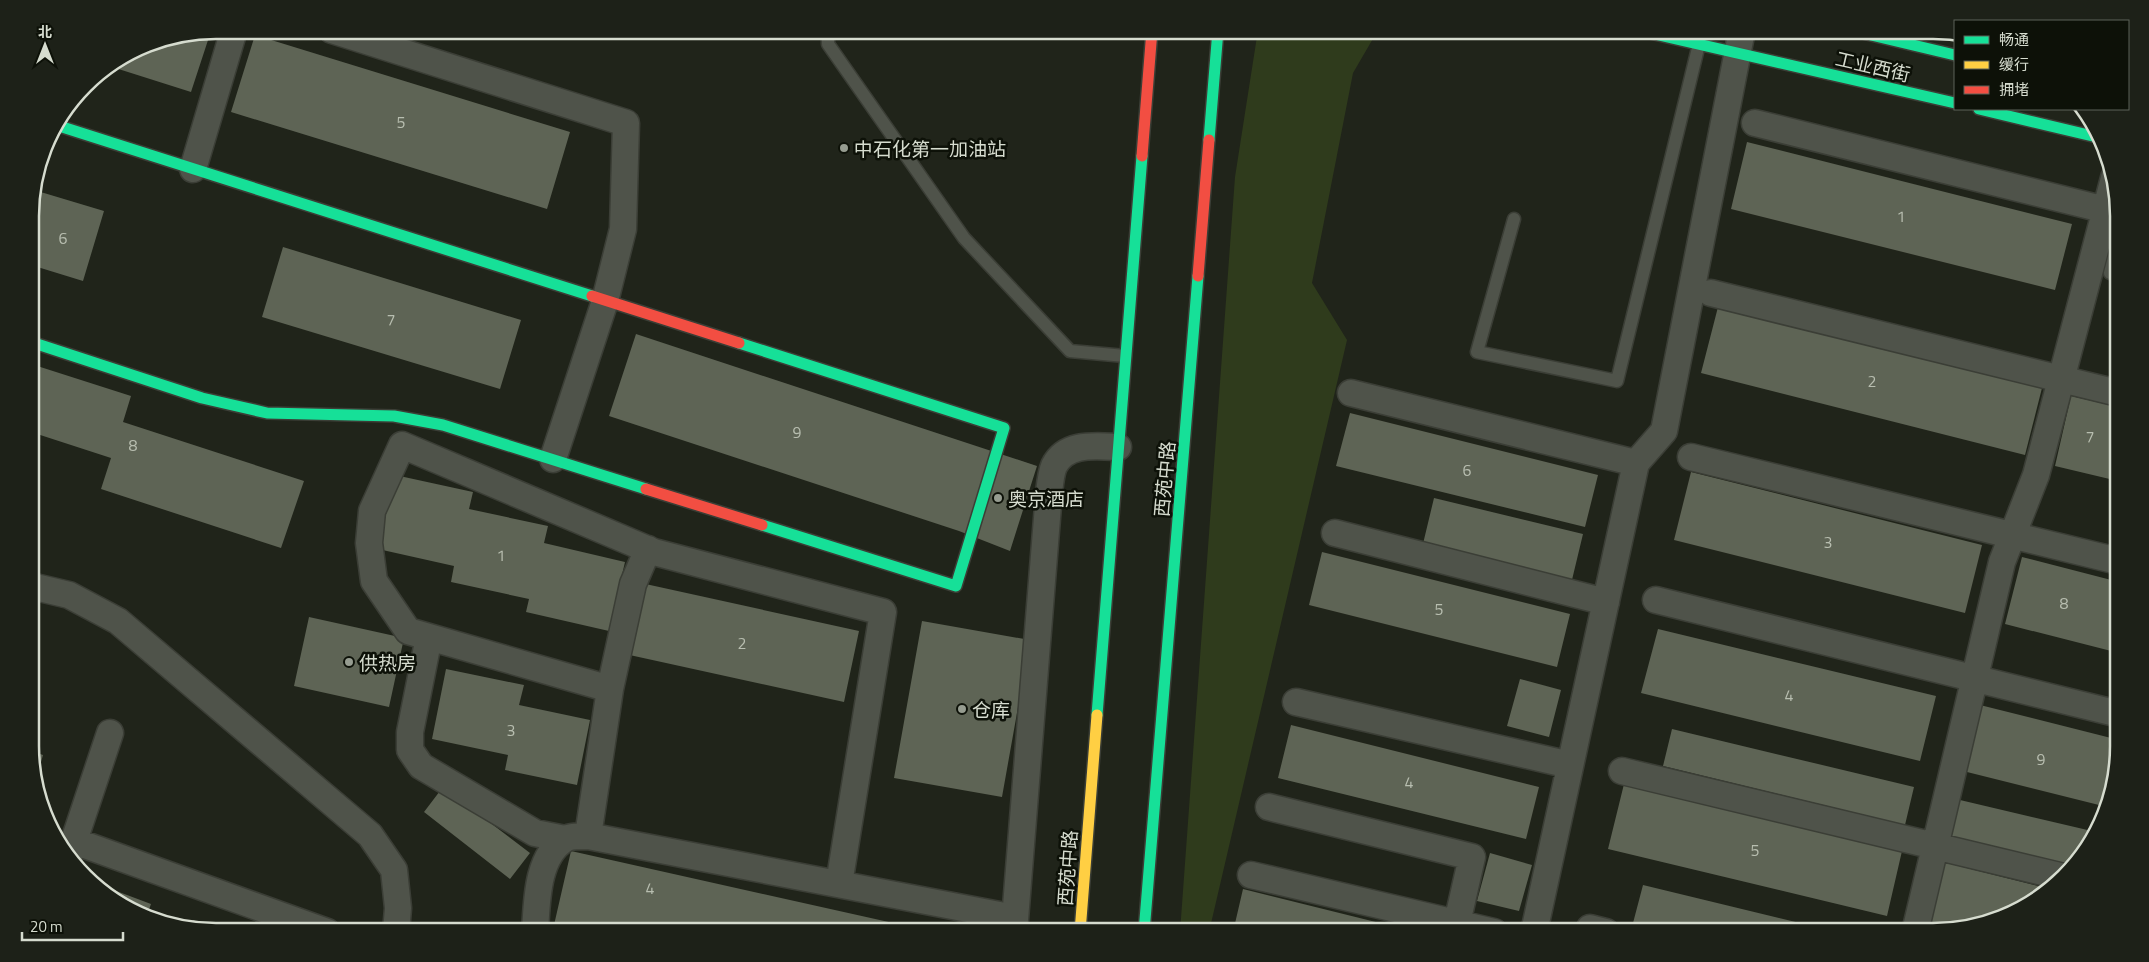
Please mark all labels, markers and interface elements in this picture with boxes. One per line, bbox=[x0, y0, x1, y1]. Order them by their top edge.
north arrow bbox=[20, 20, 70, 70]
legend bbox=[1954, 20, 2129, 110]
text: 北 bbox=[38, 21, 52, 42]
text: 畅通 bbox=[1999, 28, 2029, 51]
street label: 工业西街 bbox=[1833, 43, 1913, 89]
text: 缓行 bbox=[1999, 53, 2029, 76]
text: 拥堵 bbox=[1999, 78, 2029, 101]
house number: 5 bbox=[397, 110, 406, 134]
place label: 中石化第一加油站 bbox=[854, 134, 1006, 163]
marker: 中石化第一加油站 bbox=[838, 142, 850, 154]
house number: 1 bbox=[1897, 204, 1905, 228]
house number: 6 bbox=[59, 226, 68, 250]
house number: 7 bbox=[387, 307, 395, 331]
house number: 2 bbox=[1868, 369, 1876, 393]
house number: 9 bbox=[793, 420, 802, 444]
house number: 7 bbox=[2086, 424, 2094, 448]
house number: 8 bbox=[129, 433, 138, 457]
street label: 西苑中路 bbox=[1146, 440, 1182, 518]
house number: 6 bbox=[1463, 458, 1472, 482]
place label: 奥京酒店 bbox=[1008, 484, 1084, 513]
marker: 奥京酒店 bbox=[992, 492, 1004, 504]
house number: 3 bbox=[1824, 530, 1832, 554]
house number: 1 bbox=[497, 543, 505, 567]
house number: 8 bbox=[2060, 591, 2069, 615]
house number: 5 bbox=[1435, 597, 1444, 621]
house number: 2 bbox=[738, 631, 746, 655]
place label: 供热房 bbox=[359, 648, 416, 677]
marker: 供热房 bbox=[343, 656, 355, 668]
house number: 4 bbox=[1785, 683, 1794, 707]
place label: 仓库 bbox=[972, 695, 1010, 724]
marker: 仓库 bbox=[956, 703, 968, 715]
house number: 3 bbox=[507, 718, 515, 742]
house number: 9 bbox=[2037, 747, 2046, 771]
house number: 4 bbox=[1405, 770, 1414, 794]
street label: 西苑中路 bbox=[1050, 829, 1084, 907]
house number: 5 bbox=[1751, 838, 1760, 862]
house number: 4 bbox=[646, 876, 655, 900]
scale bar bbox=[22, 910, 124, 942]
text: 20 m bbox=[30, 915, 63, 938]

